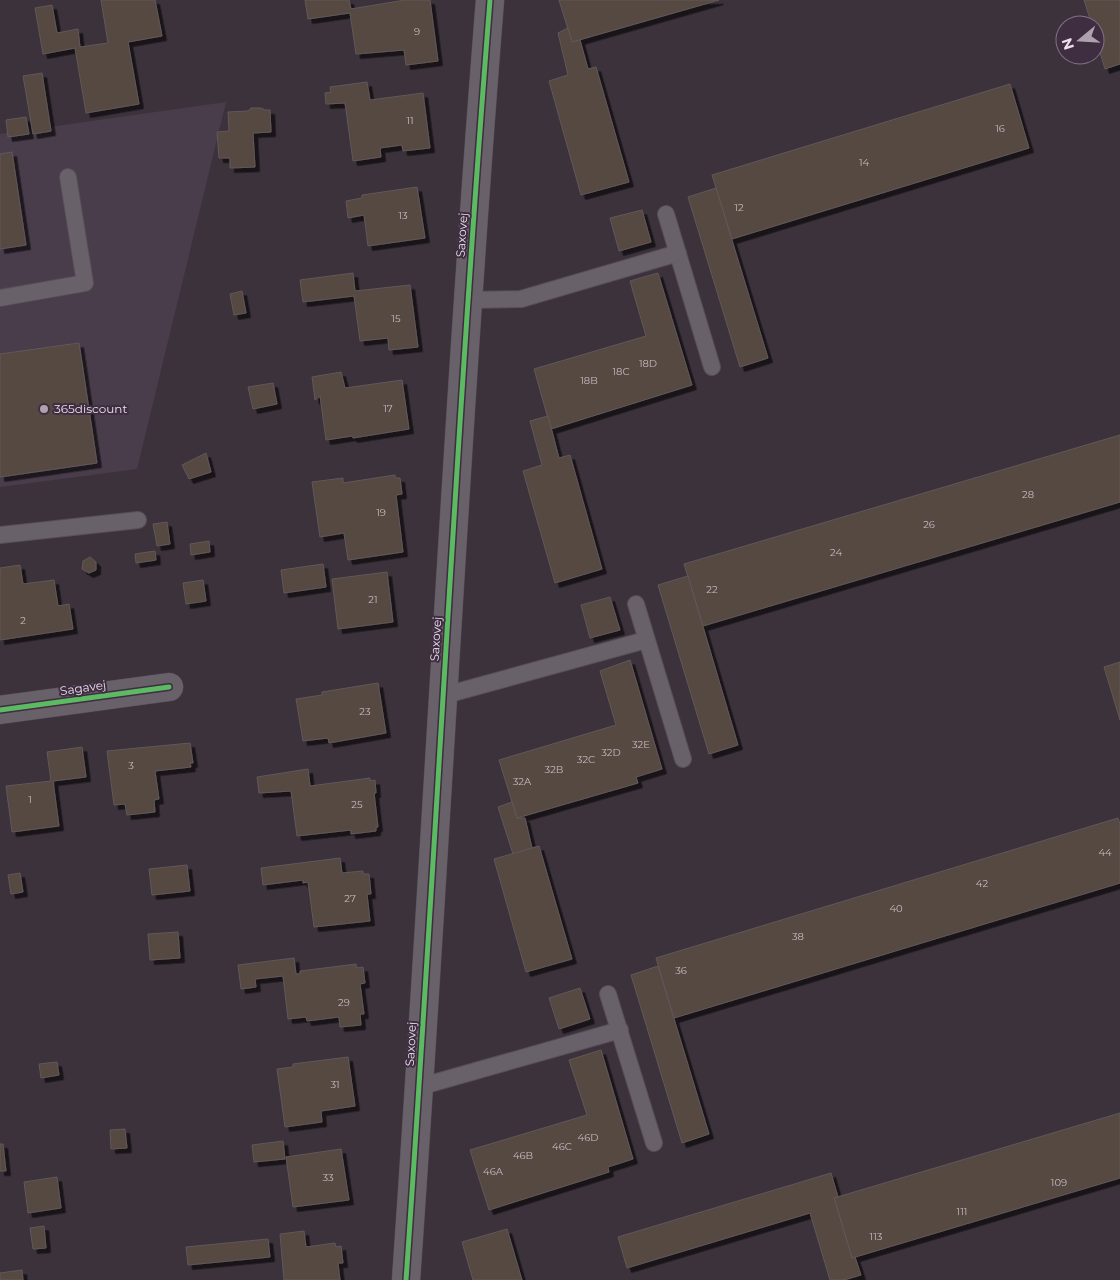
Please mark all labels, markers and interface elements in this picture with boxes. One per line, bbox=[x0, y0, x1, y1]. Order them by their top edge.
north arrow bbox=[1055, 15, 1105, 65]
house number: 9 bbox=[414, 25, 420, 38]
text: N bbox=[1057, 36, 1078, 52]
house number: 11 bbox=[406, 114, 414, 127]
house number: 16 bbox=[995, 122, 1005, 135]
house number: 14 bbox=[859, 156, 869, 169]
house number: 12 bbox=[734, 201, 744, 214]
house number: 13 bbox=[398, 209, 408, 222]
street label: Saxovej bbox=[452, 212, 471, 258]
house number: 15 bbox=[391, 312, 401, 325]
house number: 18D bbox=[639, 357, 657, 370]
house number: 18C bbox=[612, 365, 630, 378]
house number: 18B bbox=[580, 374, 598, 387]
place label: 365discount bbox=[54, 401, 127, 416]
house number: 17 bbox=[383, 402, 393, 415]
marker: 365discount bbox=[38, 403, 50, 415]
house number: 28 bbox=[1022, 488, 1034, 501]
house number: 19 bbox=[376, 506, 386, 519]
house number: 26 bbox=[923, 518, 935, 531]
house number: 24 bbox=[830, 546, 842, 559]
house number: 22 bbox=[706, 583, 718, 596]
house number: 21 bbox=[368, 593, 378, 606]
house number: 2 bbox=[20, 614, 26, 627]
street label: Saxovej bbox=[426, 616, 445, 662]
street label: Sagavej bbox=[59, 677, 107, 698]
house number: 23 bbox=[359, 705, 371, 718]
house number: 32E bbox=[632, 738, 650, 751]
house number: 32D bbox=[601, 746, 621, 759]
house number: 32C bbox=[577, 753, 595, 766]
house number: 3 bbox=[128, 759, 134, 772]
house number: 32B bbox=[545, 763, 563, 776]
house number: 32A bbox=[513, 775, 532, 788]
house number: 1 bbox=[28, 793, 32, 806]
house number: 25 bbox=[351, 798, 363, 811]
house number: 44 bbox=[1098, 846, 1112, 859]
house number: 42 bbox=[976, 877, 988, 890]
house number: 27 bbox=[344, 892, 356, 905]
house number: 40 bbox=[889, 902, 903, 915]
house number: 38 bbox=[792, 930, 804, 943]
house number: 36 bbox=[675, 964, 687, 977]
house number: 29 bbox=[338, 996, 350, 1009]
street label: Saxovej bbox=[402, 1021, 419, 1067]
house number: 31 bbox=[330, 1078, 340, 1091]
house number: 46D bbox=[578, 1131, 598, 1144]
house number: 46C bbox=[552, 1140, 572, 1153]
house number: 46B bbox=[513, 1149, 533, 1162]
house number: 46A bbox=[483, 1165, 504, 1178]
house number: 33 bbox=[322, 1171, 334, 1184]
house number: 109 bbox=[1051, 1176, 1067, 1189]
house number: 111 bbox=[957, 1205, 967, 1218]
house number: 113 bbox=[870, 1230, 883, 1243]

